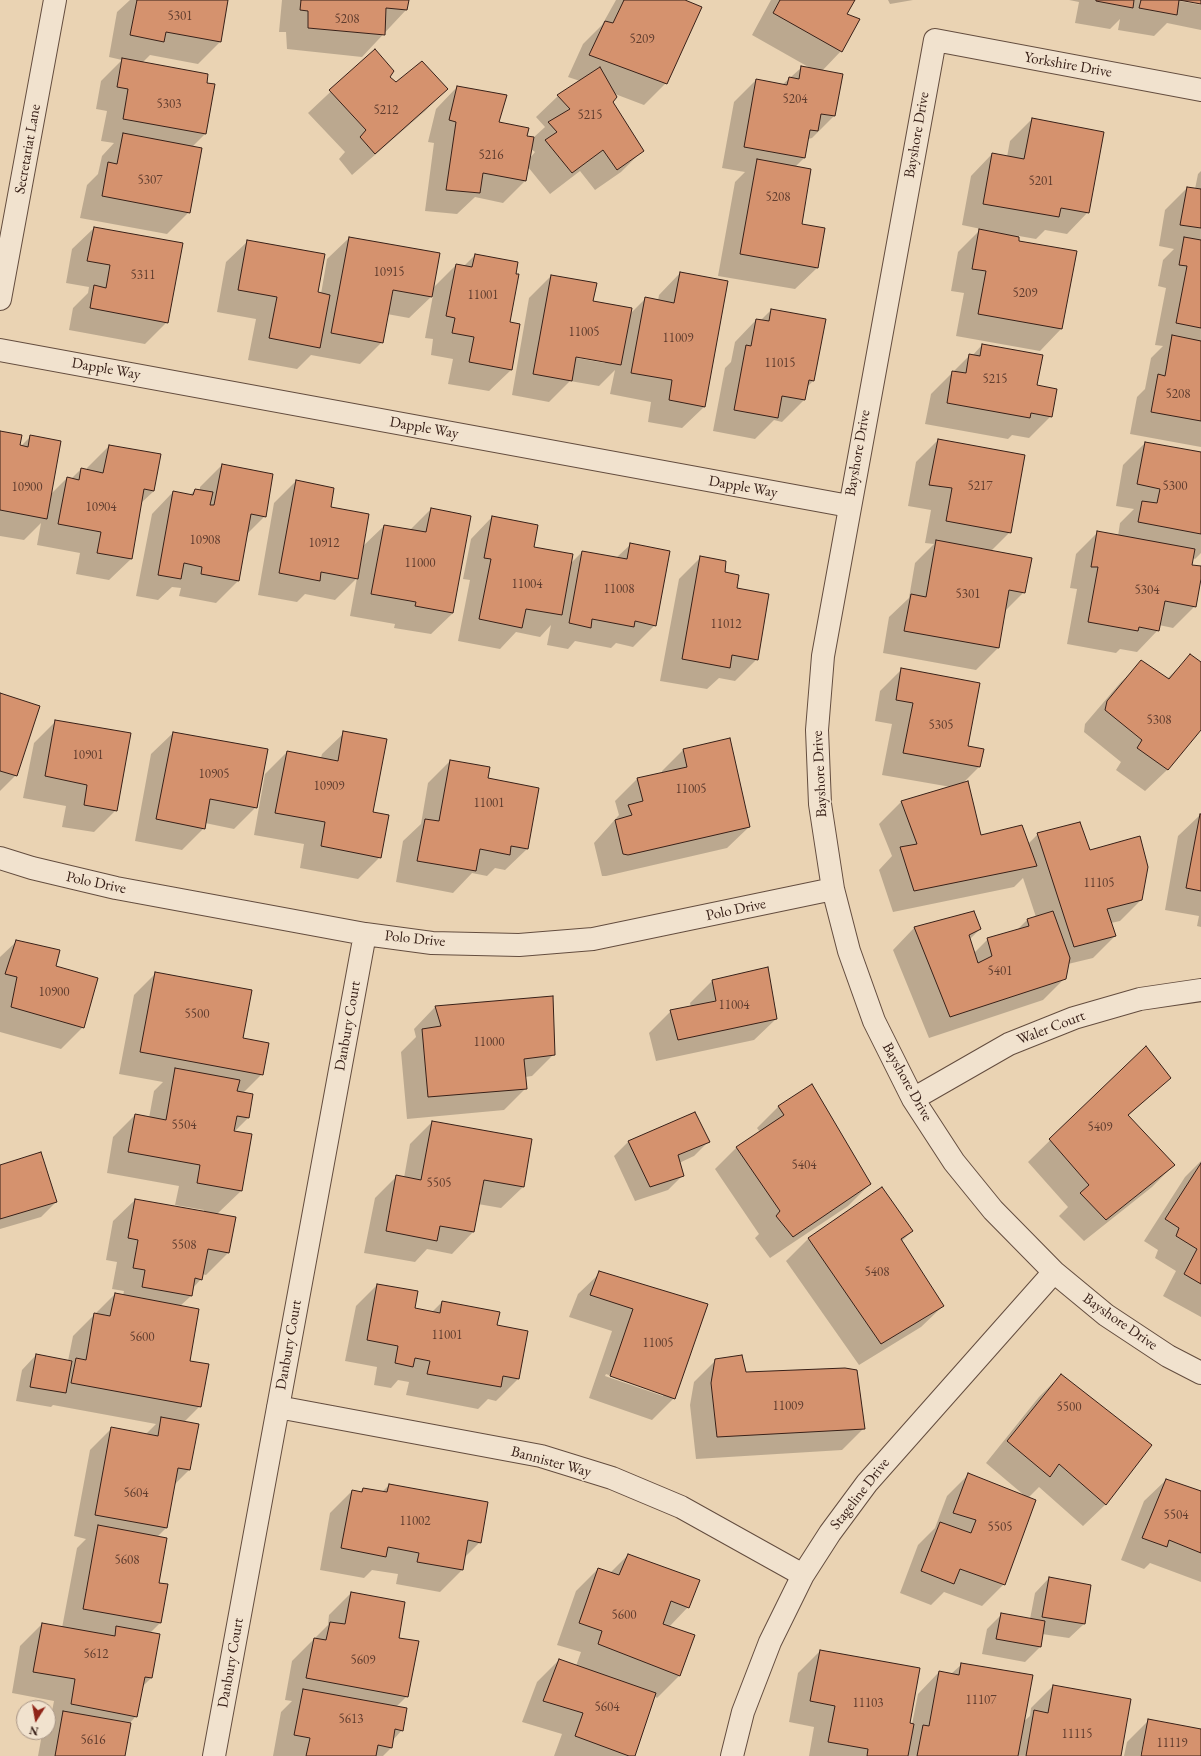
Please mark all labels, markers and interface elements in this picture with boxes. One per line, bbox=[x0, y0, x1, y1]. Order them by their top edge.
house number: 5301 bbox=[168, 8, 192, 24]
house number: 5208 bbox=[335, 11, 359, 27]
house number: 5209 bbox=[630, 31, 654, 47]
street label: Yorkshire Drive bbox=[1023, 48, 1113, 82]
house number: 5204 bbox=[783, 91, 807, 107]
street label: Bayshore Drive bbox=[901, 91, 933, 179]
house number: 5303 bbox=[157, 96, 181, 112]
house number: 5212 bbox=[374, 102, 398, 118]
street label: Secretariat Lane bbox=[11, 103, 45, 195]
house number: 5215 bbox=[578, 107, 602, 123]
house number: 5216 bbox=[479, 147, 503, 163]
house number: 5307 bbox=[138, 172, 162, 188]
house number: 5201 bbox=[1029, 173, 1053, 189]
house number: 5208 bbox=[766, 189, 790, 205]
house number: 10915 bbox=[373, 264, 405, 280]
house number: 5311 bbox=[131, 267, 155, 283]
house number: 5209 bbox=[1013, 285, 1037, 301]
house number: 11001 bbox=[467, 287, 499, 303]
house number: 11005 bbox=[568, 324, 600, 340]
house number: 11009 bbox=[662, 330, 694, 346]
street label: Dapple Way bbox=[70, 354, 142, 384]
house number: 11015 bbox=[764, 355, 796, 371]
house number: 5215 bbox=[983, 371, 1007, 387]
house number: 5208 bbox=[1166, 386, 1190, 402]
street label: Bayshore Drive bbox=[842, 409, 874, 497]
street label: Dapple Way bbox=[388, 413, 460, 443]
street label: Dapple Way bbox=[707, 472, 779, 502]
house number: 5217 bbox=[968, 478, 992, 494]
house number: 5300 bbox=[1163, 478, 1187, 494]
house number: 10900 bbox=[11, 479, 43, 495]
house number: 10904 bbox=[85, 499, 117, 515]
house number: 10908 bbox=[189, 532, 221, 548]
house number: 10912 bbox=[308, 535, 340, 551]
house number: 11000 bbox=[404, 555, 436, 571]
house number: 11004 bbox=[511, 576, 543, 592]
house number: 11008 bbox=[603, 581, 635, 597]
house number: 5304 bbox=[1135, 582, 1159, 598]
house number: 5301 bbox=[956, 586, 980, 602]
house number: 11012 bbox=[710, 616, 742, 632]
house number: 5308 bbox=[1147, 712, 1171, 728]
house number: 5305 bbox=[929, 717, 953, 733]
street label: Bayshore Drive bbox=[809, 730, 831, 818]
house number: 10901 bbox=[72, 747, 104, 763]
house number: 10905 bbox=[198, 766, 230, 782]
house number: 10909 bbox=[313, 778, 345, 794]
house number: 11005 bbox=[675, 781, 707, 797]
house number: 11001 bbox=[473, 795, 505, 811]
street label: Polo Drive bbox=[64, 868, 128, 898]
house number: 11105 bbox=[1083, 875, 1115, 891]
street label: Polo Drive bbox=[704, 895, 768, 925]
street label: Polo Drive bbox=[384, 927, 446, 951]
house number: 5401 bbox=[988, 963, 1012, 979]
street label: Danbury Court bbox=[331, 980, 365, 1072]
house number: 10900 bbox=[38, 984, 70, 1000]
house number: 11004 bbox=[718, 997, 750, 1013]
house number: 5500 bbox=[185, 1006, 209, 1022]
street label: Waler Court bbox=[1014, 1007, 1088, 1049]
house number: 11000 bbox=[473, 1034, 505, 1050]
street label: Bayshore Drive bbox=[878, 1040, 936, 1124]
house number: 5504 bbox=[172, 1117, 196, 1133]
house number: 5409 bbox=[1088, 1119, 1112, 1135]
house number: 5404 bbox=[792, 1157, 816, 1173]
house number: 5505 bbox=[427, 1175, 451, 1191]
house number: 5508 bbox=[172, 1237, 196, 1253]
house number: 5408 bbox=[865, 1264, 889, 1280]
street label: Bayshore Drive bbox=[1079, 1290, 1161, 1354]
street label: Danbury Court bbox=[272, 1299, 306, 1391]
house number: 11001 bbox=[431, 1327, 463, 1343]
house number: 5600 bbox=[130, 1329, 154, 1345]
house number: 11005 bbox=[642, 1335, 674, 1351]
house number: 11009 bbox=[772, 1398, 804, 1414]
house number: 5500 bbox=[1057, 1399, 1081, 1415]
street label: Bannister Way bbox=[509, 1443, 593, 1481]
street label: Stageline Drive bbox=[826, 1455, 894, 1533]
house number: 5604 bbox=[124, 1485, 148, 1501]
house number: 5504 bbox=[1164, 1507, 1188, 1523]
house number: 11002 bbox=[399, 1513, 431, 1529]
house number: 5505 bbox=[988, 1519, 1012, 1535]
house number: 5608 bbox=[115, 1552, 139, 1568]
house number: 5600 bbox=[612, 1607, 636, 1623]
street label: Danbury Court bbox=[214, 1617, 248, 1709]
house number: 5612 bbox=[84, 1646, 108, 1662]
house number: 5609 bbox=[351, 1652, 375, 1668]
house number: 11107 bbox=[965, 1692, 997, 1708]
house number: 11103 bbox=[852, 1695, 884, 1711]
house number: 5604 bbox=[595, 1699, 619, 1715]
north arrow bbox=[16, 1700, 56, 1740]
house number: 5613 bbox=[339, 1711, 363, 1727]
text: N bbox=[28, 1723, 40, 1739]
house number: 11115 bbox=[1061, 1726, 1093, 1742]
house number: 5616 bbox=[81, 1732, 105, 1748]
house number: 11119 bbox=[1156, 1735, 1188, 1751]

